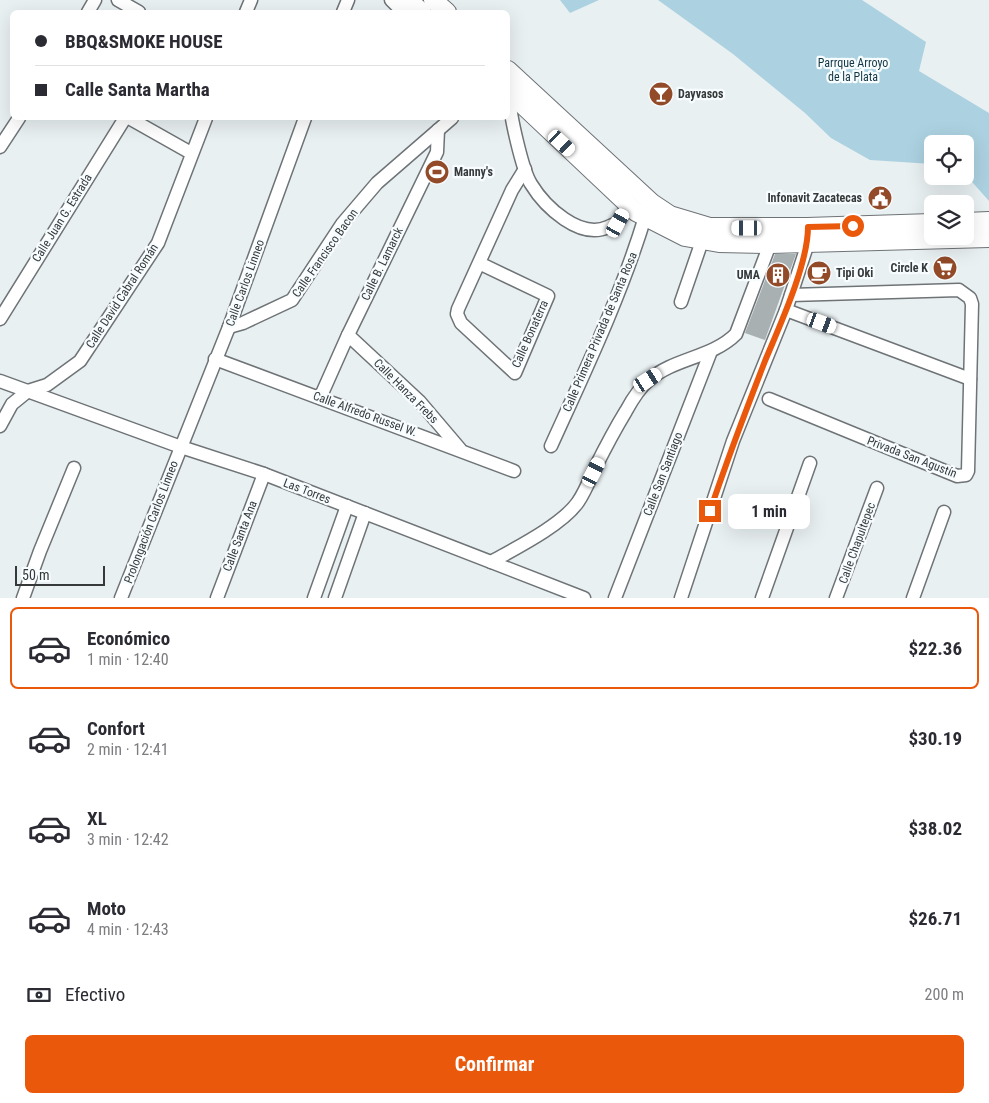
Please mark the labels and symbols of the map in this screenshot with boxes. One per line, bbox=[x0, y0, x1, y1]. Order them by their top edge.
park label: Parrque Arroyo de la Plata bbox=[818, 56, 888, 84]
bar icon: Dayvasos bbox=[648, 81, 674, 107]
place label: Dayvasos bbox=[678, 87, 724, 101]
car bbox=[545, 127, 578, 159]
sports icon: Manny's bbox=[424, 159, 450, 185]
place label: Manny's bbox=[454, 165, 493, 179]
street label: Calle Juan G. Estrada bbox=[29, 171, 95, 265]
public building icon: Infonavit Zacatecas bbox=[867, 185, 893, 211]
place label: Infonavit Zacatecas bbox=[767, 191, 863, 205]
street label: Calle Francisco Bacon bbox=[289, 206, 361, 300]
car bbox=[604, 206, 631, 240]
route start bbox=[842, 215, 864, 237]
car bbox=[732, 221, 762, 236]
street label: Calle B. Lamarck bbox=[358, 225, 406, 303]
street label: Calle Carlos Linneo bbox=[223, 238, 267, 328]
street label: Calle David Cabral Román bbox=[83, 241, 161, 351]
street label: Calle Primera Privada de Santa Rosa bbox=[560, 250, 640, 414]
supermarket icon: Circle K bbox=[932, 255, 958, 281]
cafe icon: Tipi Oki bbox=[806, 260, 832, 286]
place label: Circle K bbox=[891, 261, 928, 275]
building icon: UMA bbox=[765, 262, 791, 288]
place label: Tipi Oki bbox=[836, 266, 873, 280]
place label: UMA bbox=[737, 268, 761, 282]
street label: Calle Bonaterra bbox=[509, 298, 551, 370]
car bbox=[805, 311, 838, 335]
street label: Calle Hanza Frebs bbox=[371, 356, 441, 426]
car bbox=[631, 366, 664, 394]
street label: Calle Alfredo Russel W. bbox=[311, 389, 419, 439]
street label: Calle San Santiago bbox=[641, 430, 685, 518]
street label: Privada San Agustín bbox=[865, 433, 959, 481]
car bbox=[580, 455, 607, 489]
street label: Prolongación Carlos Linneo bbox=[121, 459, 181, 585]
street label: Las Torres bbox=[281, 476, 333, 506]
callout: 1 min bbox=[728, 494, 810, 528]
street label: Calle Santa Ana bbox=[220, 498, 260, 573]
route end bbox=[699, 500, 721, 522]
street label: Calle Chapultepec bbox=[836, 500, 878, 586]
scale bar bbox=[15, 563, 105, 586]

